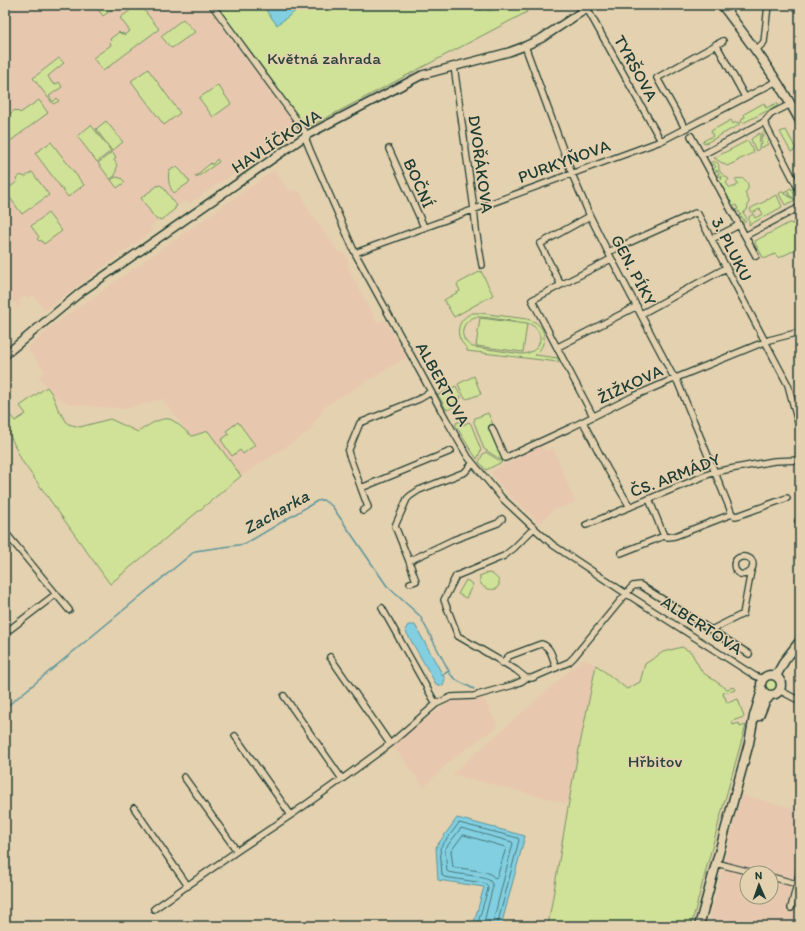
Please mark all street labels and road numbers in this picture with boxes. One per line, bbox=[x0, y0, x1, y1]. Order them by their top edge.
street label: TYRŠOVA bbox=[610, 32, 662, 105]
street label: HAVLÍČKOVA bbox=[228, 105, 325, 177]
street label: DVOŘÁKOVA bbox=[464, 114, 498, 214]
street label: PURKYŇOVA bbox=[515, 135, 613, 187]
street label: BOČNÍ bbox=[399, 155, 439, 211]
street label: 3. PLUKU bbox=[707, 214, 757, 284]
street label: GEN. PÍKY bbox=[607, 231, 661, 309]
street label: ALBERTOVA bbox=[412, 339, 474, 430]
street label: ŽIŽKOVA bbox=[594, 360, 666, 408]
street label: ČS. ARMÁDY bbox=[627, 449, 723, 501]
street label: ALBERTOVA bbox=[658, 591, 747, 659]

